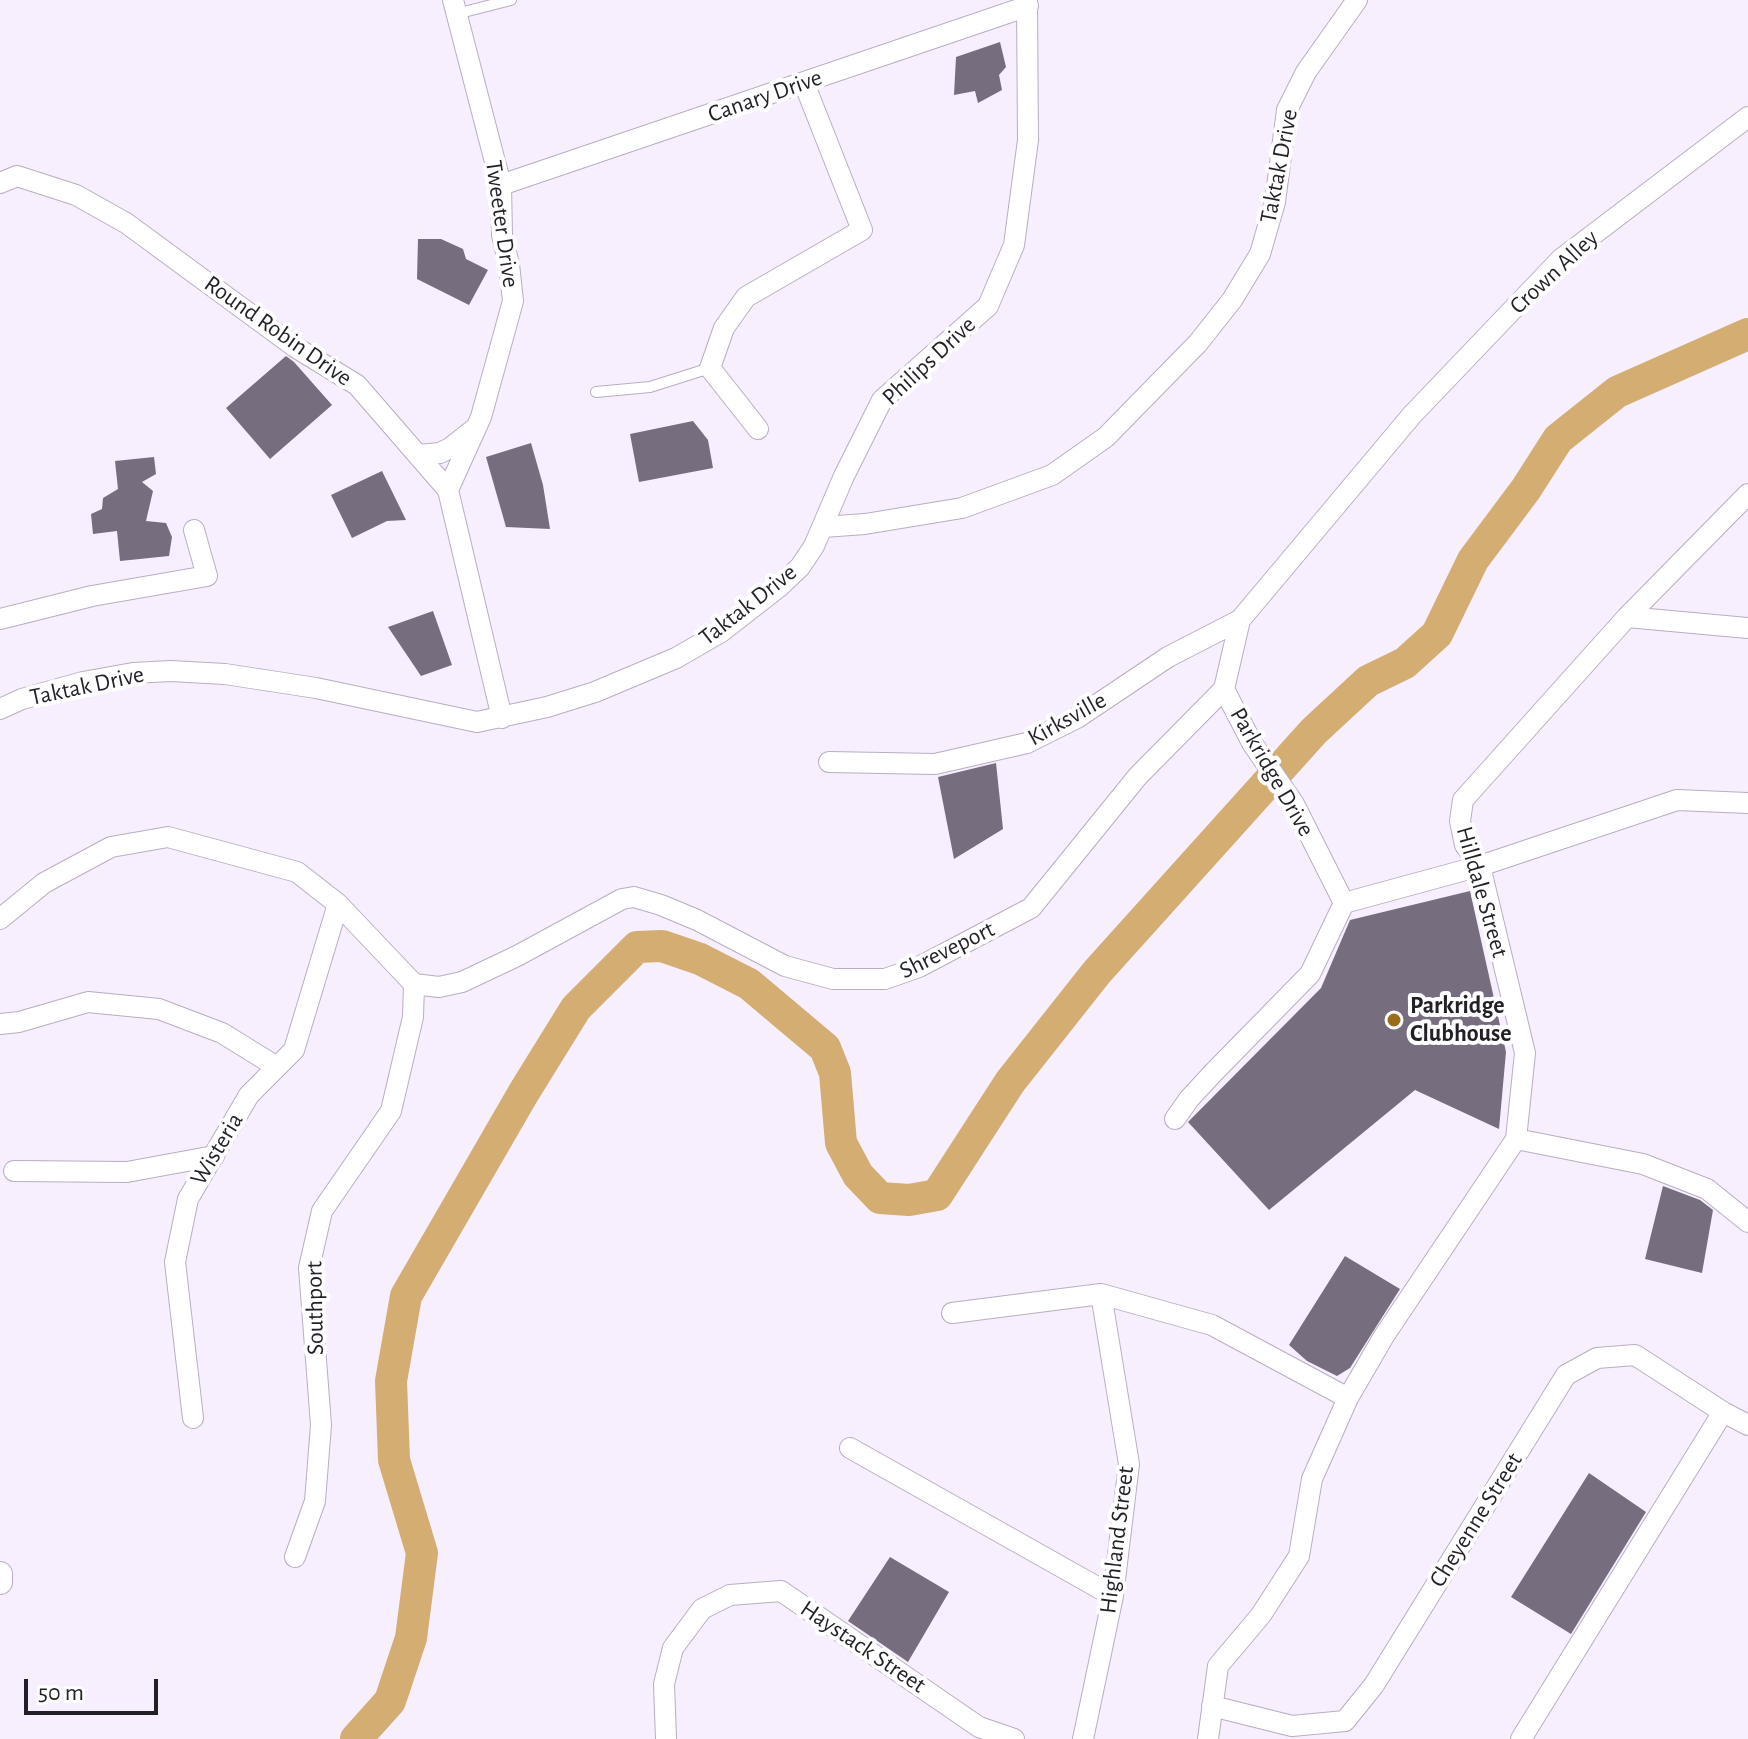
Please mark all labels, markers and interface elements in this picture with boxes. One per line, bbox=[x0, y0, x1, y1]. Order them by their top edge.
street label: Canary Drive bbox=[704, 63, 826, 129]
street label: Taktak Drive bbox=[1254, 106, 1304, 226]
street label: Tweeter Drive bbox=[479, 159, 525, 289]
street label: Crown Alley bbox=[1504, 224, 1604, 320]
street label: Round Robin Drive bbox=[199, 269, 357, 393]
street label: Philips Drive bbox=[876, 310, 982, 412]
street label: Taktak Drive bbox=[694, 558, 802, 652]
street label: Taktak Drive bbox=[27, 660, 147, 712]
street label: Kirksville bbox=[1023, 686, 1111, 752]
street label: Parkridge Drive bbox=[1224, 702, 1320, 842]
street label: Hilldale Street bbox=[1450, 823, 1514, 961]
street label: Shreveport bbox=[895, 915, 999, 985]
place label: Parkridge Clubhouse bbox=[1410, 992, 1512, 1048]
marker: Parkridge Clubhouse bbox=[1385, 1011, 1403, 1029]
street label: Wisteria bbox=[184, 1108, 250, 1190]
street label: Southport bbox=[300, 1261, 330, 1355]
street label: Cheyenne Street bbox=[1423, 1447, 1529, 1593]
street label: Highland Street bbox=[1094, 1465, 1140, 1615]
street label: Haystack Street bbox=[795, 1594, 931, 1700]
scale bar bbox=[28, 1663, 162, 1713]
text: 50 m bbox=[38, 1681, 84, 1705]

